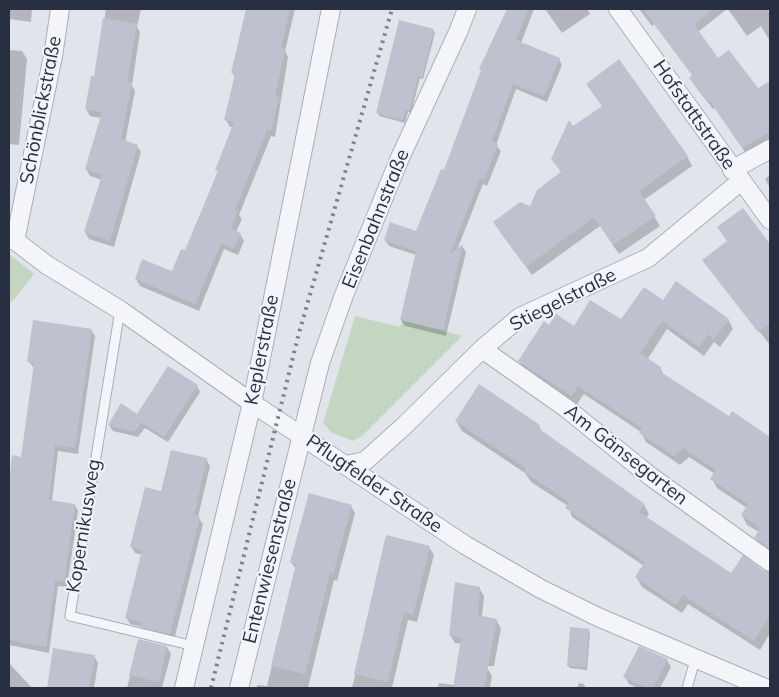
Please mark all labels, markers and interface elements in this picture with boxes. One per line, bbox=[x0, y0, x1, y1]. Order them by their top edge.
street label: Schönblickstraße bbox=[15, 34, 67, 186]
street label: Hofstattstraße bbox=[648, 56, 740, 174]
street label: Eisenbahnstraße bbox=[338, 146, 414, 292]
street label: Stiegelstraße bbox=[506, 263, 620, 337]
street label: Keplerstraße bbox=[240, 293, 284, 407]
street label: Am Gänsegarten bbox=[560, 400, 692, 510]
street label: Pflugfelder Straße bbox=[302, 430, 446, 538]
street label: Kopernikusweg bbox=[62, 457, 106, 595]
street label: Entenwiesenstraße bbox=[238, 476, 302, 646]

